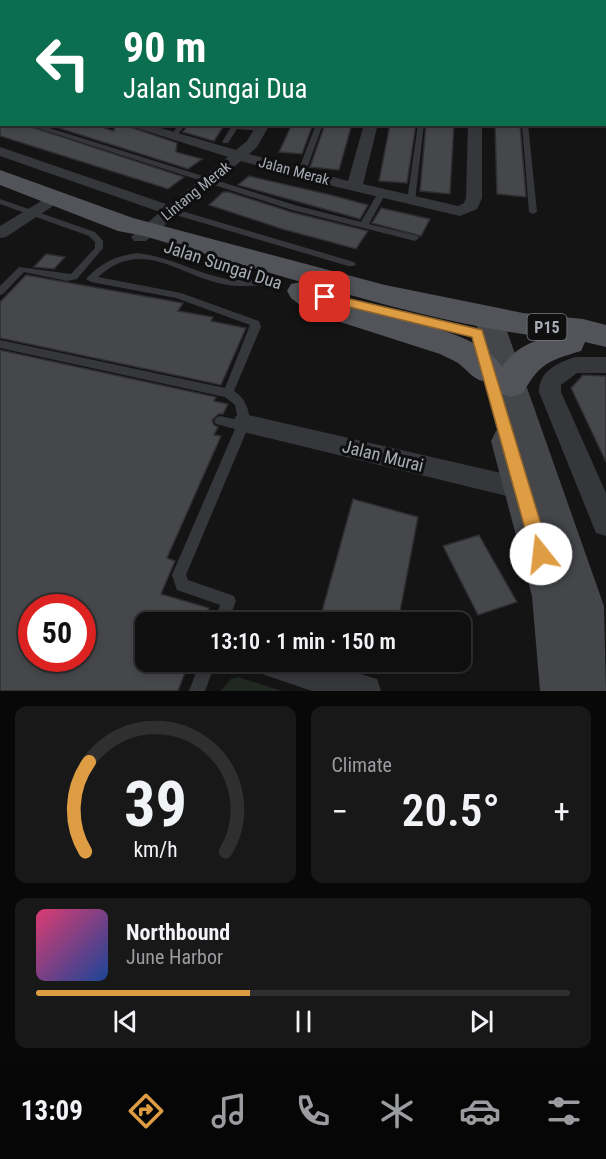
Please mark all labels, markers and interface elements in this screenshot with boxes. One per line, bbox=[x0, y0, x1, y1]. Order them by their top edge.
text: 90 m bbox=[123, 23, 206, 72]
icon: left bbox=[24, 24, 102, 102]
text: Jalan Sungai Dua bbox=[123, 73, 308, 105]
street label: Jalan Merak bbox=[257, 153, 332, 189]
street label: Lintang Merak bbox=[158, 157, 235, 224]
street label: Jalan Sungai Dua bbox=[161, 236, 285, 294]
pin bbox=[299, 271, 350, 322]
icon: arrive bbox=[308, 280, 341, 313]
road number: P15 bbox=[528, 314, 566, 340]
street label: Jalan Murai bbox=[340, 435, 426, 476]
position arrow bbox=[509, 522, 573, 586]
speed limit sign: 50 bbox=[18, 594, 96, 672]
text: 13:10 · 1 min · 150 m bbox=[210, 629, 396, 654]
text: Climate bbox=[332, 753, 392, 777]
text: 39 bbox=[124, 768, 187, 841]
text: 20.5° bbox=[402, 784, 500, 837]
text: − bbox=[332, 792, 348, 831]
text: + bbox=[554, 792, 570, 831]
text: km/h bbox=[133, 837, 177, 862]
text: Northbound bbox=[126, 920, 230, 945]
text: June Harbor bbox=[126, 945, 223, 969]
icon: previous bbox=[109, 1005, 142, 1038]
icon: pause bbox=[287, 1005, 320, 1038]
icon: next bbox=[465, 1005, 498, 1038]
icon: directions bbox=[125, 1090, 167, 1132]
icon: music bbox=[208, 1090, 250, 1132]
icon: phone bbox=[292, 1090, 334, 1132]
icon: climate bbox=[376, 1090, 418, 1132]
icon: car bbox=[459, 1090, 501, 1132]
icon: filters bbox=[543, 1090, 585, 1132]
text: 13:09 bbox=[21, 1095, 83, 1127]

